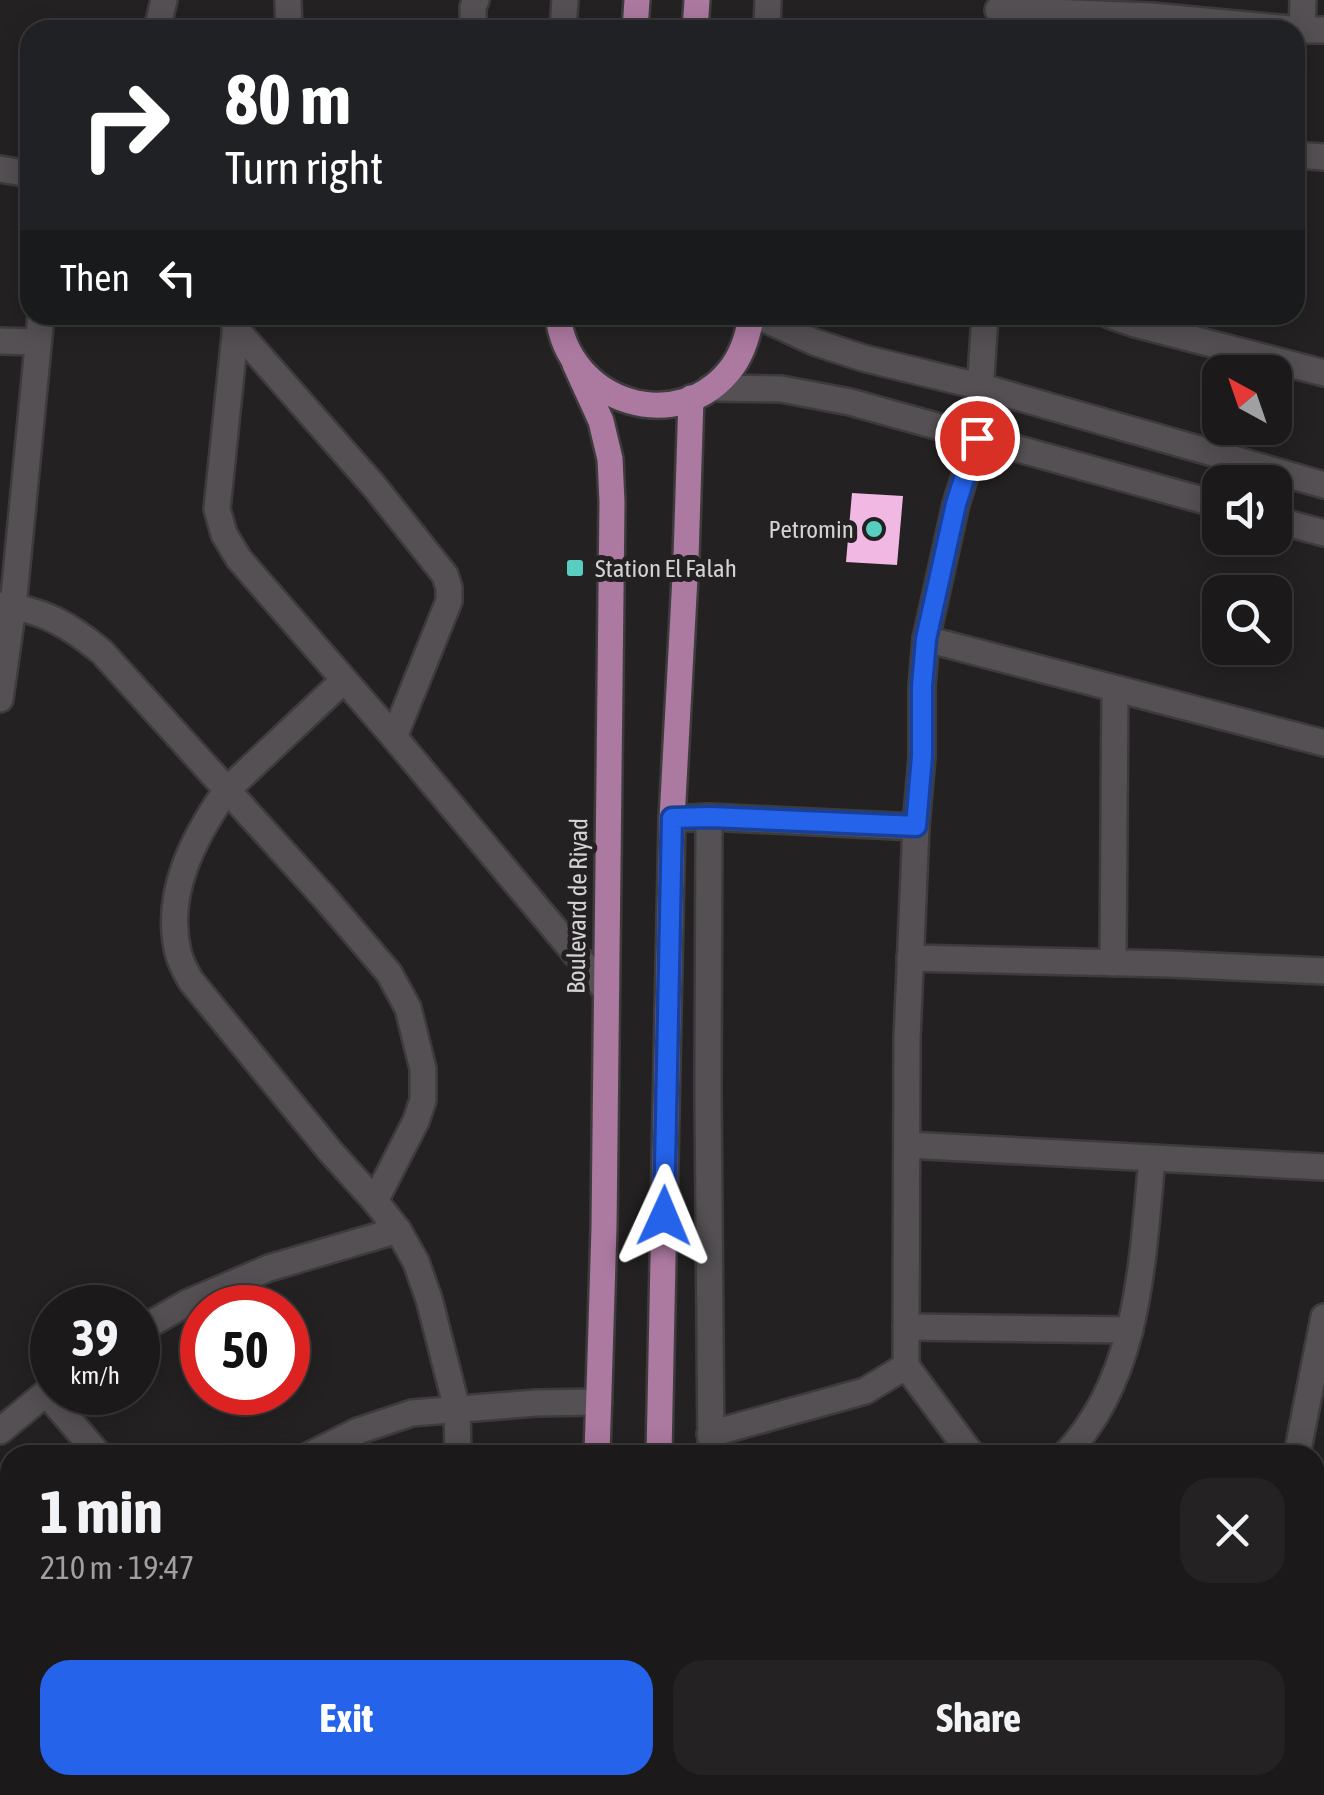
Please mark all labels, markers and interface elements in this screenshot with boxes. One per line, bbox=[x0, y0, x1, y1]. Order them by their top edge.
text: 80 m bbox=[225, 59, 351, 139]
icon: right bbox=[60, 60, 190, 190]
text: Turn right bbox=[225, 142, 383, 194]
icon: left bbox=[150, 250, 205, 305]
text: Then bbox=[60, 256, 130, 299]
north arrow bbox=[1202, 355, 1292, 445]
map controls bbox=[1202, 355, 1292, 665]
pin bbox=[935, 396, 1020, 481]
icon: arrive bbox=[950, 411, 1005, 466]
button: sound bbox=[1202, 465, 1292, 555]
place label: Petromin bbox=[768, 515, 854, 543]
marker: Petromin bbox=[863, 518, 885, 540]
place label: Station El Falah bbox=[595, 554, 737, 582]
marker: Station El Falah bbox=[564, 557, 586, 579]
button: search bbox=[1202, 575, 1292, 665]
street label: Boulevard de Riyad bbox=[561, 818, 593, 994]
position arrow bbox=[612, 1164, 716, 1268]
speed limit sign: 50 bbox=[180, 1285, 310, 1415]
text: 39 bbox=[71, 1309, 118, 1367]
text: km/h bbox=[70, 1361, 120, 1389]
text: 1 min bbox=[40, 1477, 163, 1546]
button: close bbox=[1180, 1478, 1285, 1583]
text: 210 m · 19:47 bbox=[40, 1549, 194, 1586]
button: Exit bbox=[40, 1660, 653, 1775]
button: Share bbox=[673, 1660, 1285, 1775]

